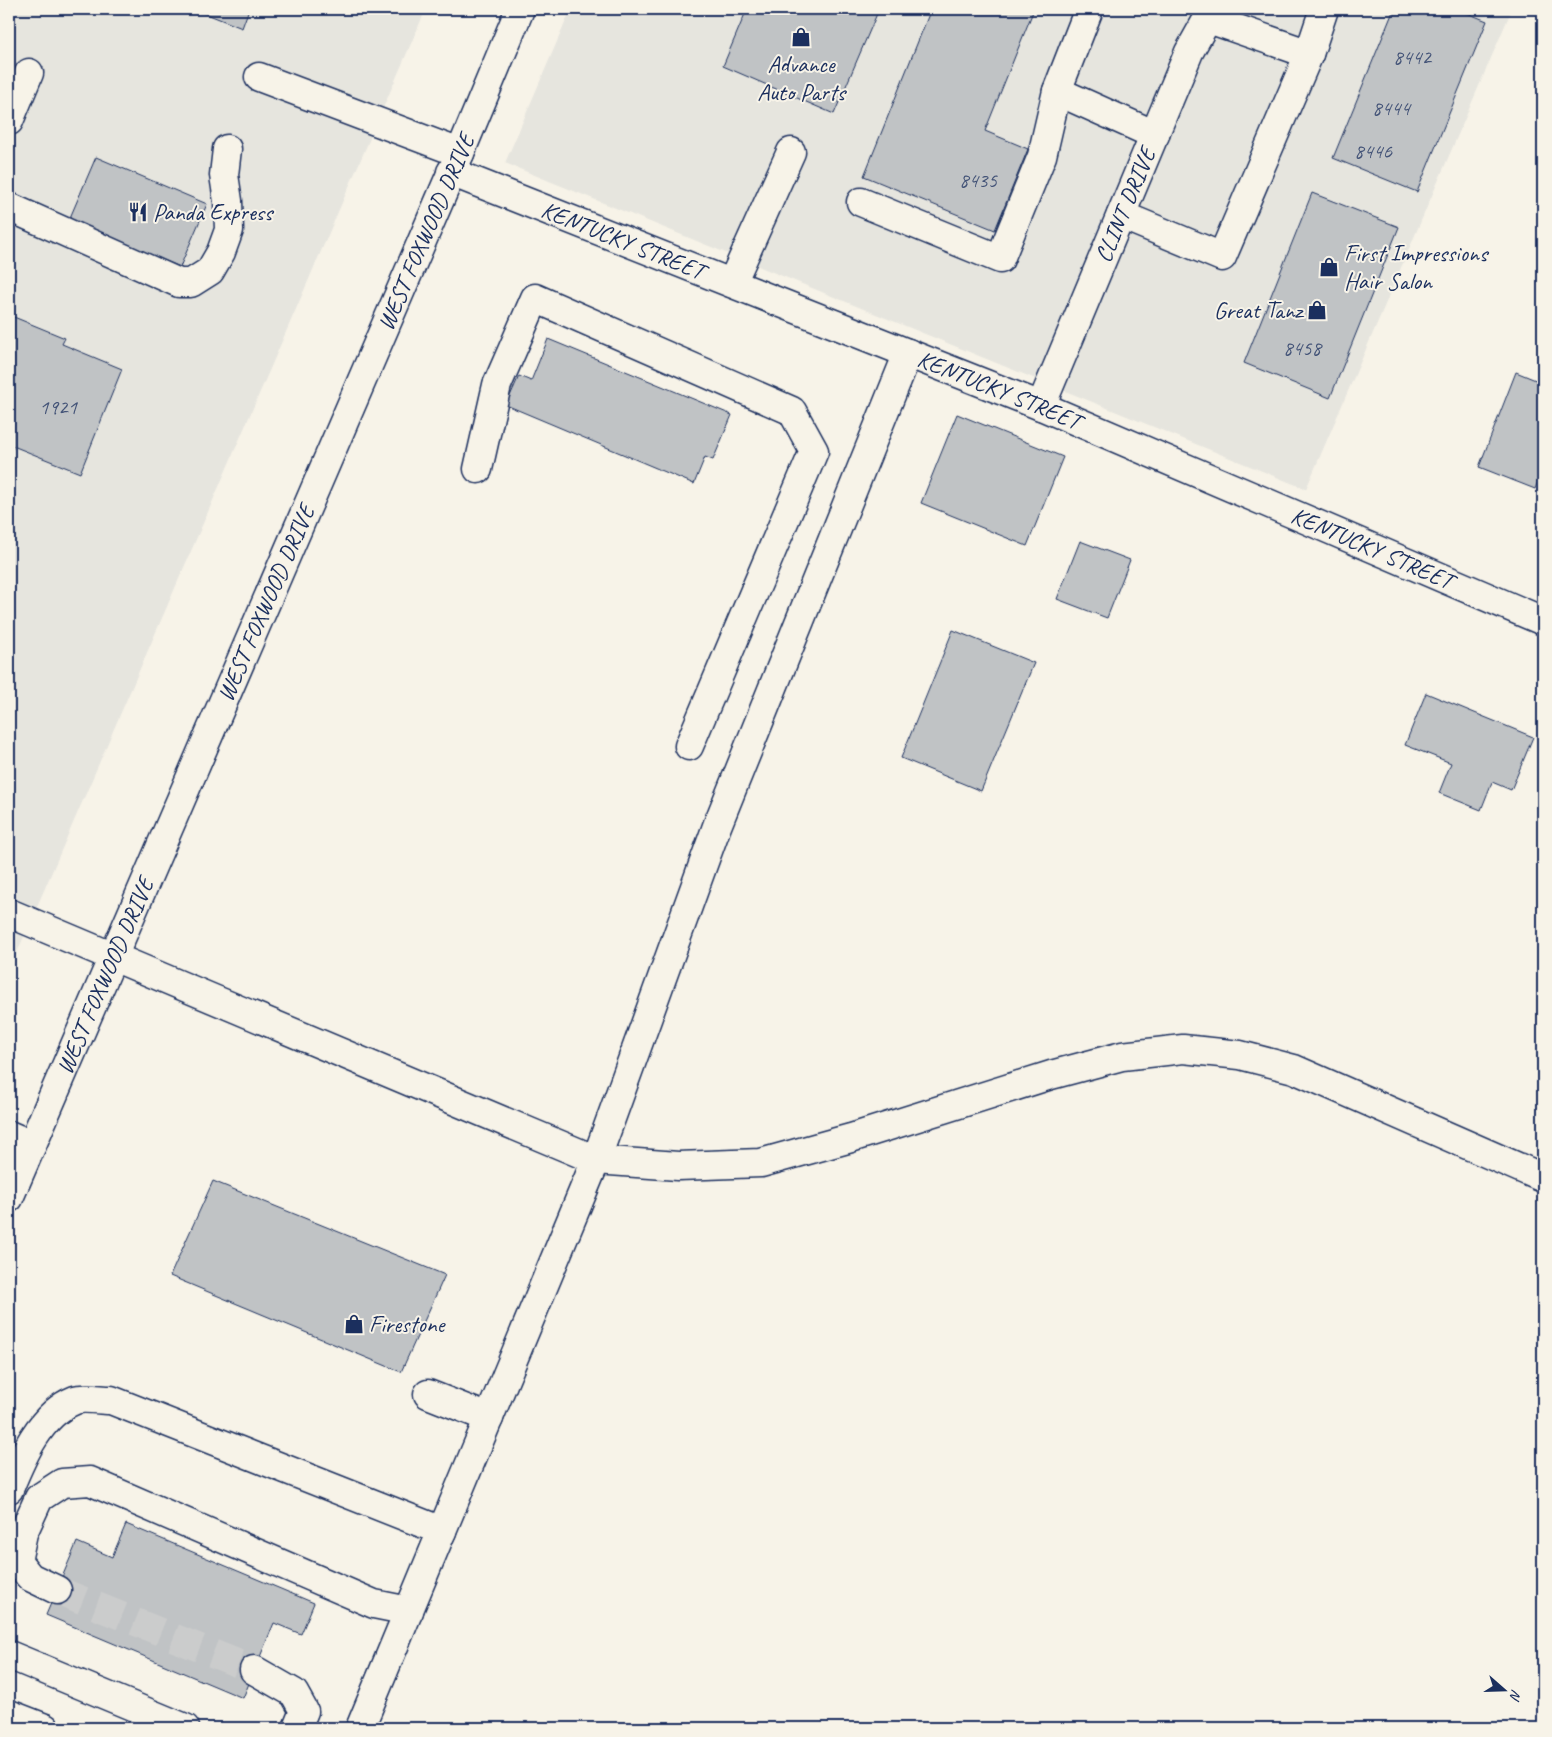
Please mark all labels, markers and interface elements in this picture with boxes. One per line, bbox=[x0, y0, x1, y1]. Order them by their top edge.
shop icon: Advance Auto Parts bbox=[790, 26, 812, 48]
house number: 8442 bbox=[1393, 44, 1432, 70]
place label: Advance Auto Parts bbox=[757, 49, 848, 107]
house number: 8444 bbox=[1372, 95, 1412, 121]
street label: WEST FOXWOOD DRIVE bbox=[370, 127, 482, 335]
house number: 8446 bbox=[1354, 138, 1392, 164]
street label: CLINT DRIVE bbox=[1088, 141, 1163, 267]
house number: 8435 bbox=[959, 167, 998, 193]
street label: KENTUCKY STREET bbox=[537, 194, 714, 288]
place label: Panda Express bbox=[153, 197, 275, 227]
restaurant icon: Panda Express bbox=[127, 201, 149, 223]
place label: First Impressions Hair Salon bbox=[1344, 238, 1490, 296]
shop icon: First Impressions Hair Salon bbox=[1318, 256, 1340, 278]
place label: Great Tanz bbox=[1214, 295, 1304, 325]
shop icon: Great Tanz bbox=[1306, 299, 1328, 321]
house number: 8458 bbox=[1283, 335, 1323, 361]
street label: KENTUCKY STREET bbox=[914, 344, 1090, 438]
house number: 1921 bbox=[39, 394, 78, 420]
street label: WEST FOXWOOD DRIVE bbox=[210, 498, 322, 706]
street label: KENTUCKY STREET bbox=[1287, 500, 1462, 598]
street label: WEST FOXWOOD DRIVE bbox=[49, 871, 162, 1078]
place label: Firestone bbox=[369, 1309, 446, 1339]
shop icon: Firestone bbox=[343, 1313, 365, 1335]
north arrow bbox=[1480, 1664, 1530, 1714]
text: N bbox=[1505, 1687, 1525, 1703]

